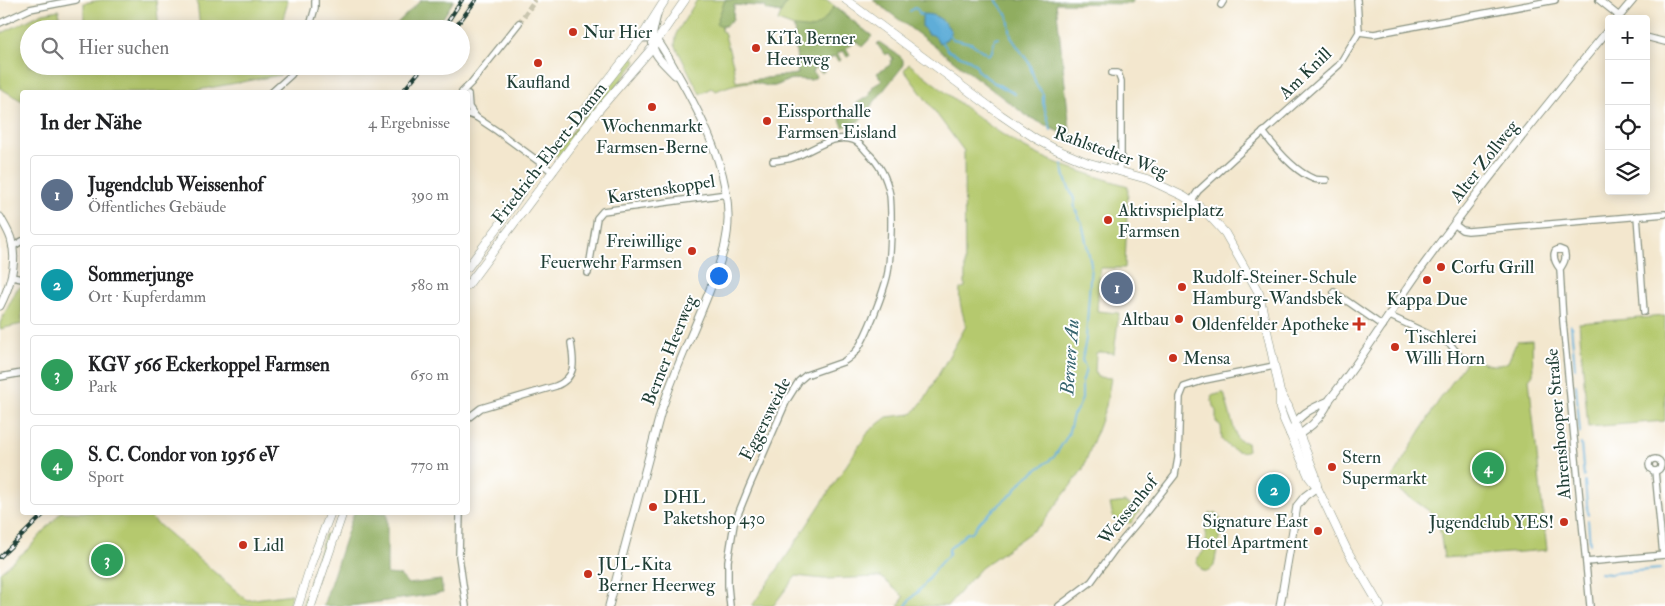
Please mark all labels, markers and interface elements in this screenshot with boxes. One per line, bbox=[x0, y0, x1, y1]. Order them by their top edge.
map controls bbox=[1605, 15, 1650, 195]
button: + bbox=[1605, 15, 1650, 60]
search box bbox=[20, 20, 470, 75]
place label: Nur Hier bbox=[583, 21, 652, 44]
marker: Nur Hier bbox=[567, 26, 579, 38]
place label: KiTa Berner Heerweg bbox=[766, 27, 856, 71]
icon: search bbox=[38, 34, 66, 62]
text: Hier suchen bbox=[78, 36, 169, 60]
marker: KiTa Berner Heerweg bbox=[750, 42, 762, 54]
street label: Am Knill bbox=[1273, 42, 1337, 105]
marker: Kaufland bbox=[532, 57, 544, 69]
button: − bbox=[1605, 60, 1650, 105]
place label: Kaufland bbox=[506, 71, 570, 94]
street label: Friedrich-Ebert-Damm bbox=[487, 78, 612, 229]
place label: Eissporthalle Farmsen Eisland bbox=[777, 100, 897, 144]
marker: Wochenmarkt Farmsen-Berne bbox=[646, 101, 658, 113]
button: locate bbox=[1605, 105, 1650, 150]
text: In der Nähe bbox=[40, 109, 142, 136]
text: 4 Ergebnisse bbox=[368, 113, 450, 133]
place label: Wochenmarkt Farmsen-Berne bbox=[596, 115, 709, 159]
marker: Eissporthalle Farmsen Eisland bbox=[761, 115, 773, 127]
street label: Alter Zollweg bbox=[1444, 115, 1524, 208]
street label: Rahlstedter Weg bbox=[1051, 121, 1172, 184]
button: layers bbox=[1605, 150, 1650, 195]
street label: Karstenskoppel bbox=[605, 170, 717, 209]
text: Jugendclub Weissenhof bbox=[88, 173, 264, 197]
text: 1 bbox=[54, 185, 60, 205]
text: 390 m bbox=[411, 185, 449, 205]
text: Öffentliches Gebäude bbox=[88, 197, 226, 217]
place label: Aktivspielplatz Farmsen bbox=[1117, 199, 1224, 243]
marker: Aktivspielplatz Farmsen bbox=[1102, 214, 1114, 226]
place label: Freiwillige Feuerwehr Farmsen bbox=[540, 230, 682, 274]
marker: Freiwillige Feuerwehr Farmsen bbox=[686, 245, 698, 257]
place label: Corfu Grill bbox=[1451, 256, 1535, 279]
marker: Corfu Grill bbox=[1435, 261, 1447, 273]
text: Sommerjunge bbox=[88, 263, 193, 287]
your location bbox=[706, 263, 732, 289]
place label: Rudolf-Steiner-Schule Hamburg-Wandsbek bbox=[1192, 266, 1357, 310]
pin: 1 bbox=[1101, 269, 1133, 307]
marker: Kappa Due bbox=[1421, 274, 1433, 286]
text: 2 bbox=[53, 275, 61, 295]
text: 580 m bbox=[410, 275, 449, 295]
marker: Rudolf-Steiner-Schule Hamburg-Wandsbek bbox=[1176, 281, 1188, 293]
text: Ort · Kupferdamm bbox=[88, 287, 206, 307]
place label: Kappa Due bbox=[1387, 288, 1468, 311]
street label: Berner Heerweg bbox=[637, 291, 702, 409]
place label: Altbau bbox=[1121, 308, 1169, 331]
marker: Altbau bbox=[1173, 313, 1185, 325]
place label: Oldenfelder Apotheke bbox=[1192, 313, 1349, 336]
water label: Berner Au bbox=[1055, 318, 1085, 397]
marker: Oldenfelder Apotheke bbox=[1353, 318, 1365, 330]
place label: Tischlerei Willi Horn bbox=[1404, 326, 1485, 370]
marker: Tischlerei Willi Horn bbox=[1389, 341, 1401, 353]
place label: Mensa bbox=[1183, 347, 1231, 370]
street label: Ahrenshooper Straße bbox=[1540, 347, 1577, 501]
marker: Mensa bbox=[1167, 352, 1179, 364]
text: KGV 566 Eckerkoppel Farmsen bbox=[88, 353, 330, 377]
text: 3 bbox=[54, 365, 60, 385]
text: 650 m bbox=[410, 365, 449, 385]
street label: Eggersweide bbox=[735, 373, 796, 465]
text: Park bbox=[88, 377, 117, 397]
text: S. C. Condor von 1956 eV bbox=[88, 443, 279, 467]
place label: Stern Supermarkt bbox=[1342, 446, 1427, 490]
pin: 4 bbox=[1472, 449, 1504, 487]
text: 4 bbox=[53, 455, 61, 475]
text: 770 m bbox=[410, 455, 449, 475]
marker: Stern Supermarkt bbox=[1326, 461, 1338, 473]
text: Sport bbox=[88, 467, 124, 487]
street label: Weissenhof bbox=[1093, 469, 1165, 550]
pin: 2 bbox=[1258, 471, 1290, 509]
place label: DHL Paketshop 430 bbox=[663, 486, 765, 530]
marker: DHL Paketshop 430 bbox=[647, 501, 659, 513]
place label: Signature East Hotel Apartment bbox=[1186, 510, 1308, 554]
place label: Jugendclub YES! bbox=[1428, 511, 1554, 534]
marker: Jugendclub YES! bbox=[1558, 516, 1570, 528]
marker: Signature East Hotel Apartment bbox=[1312, 525, 1324, 537]
place label: Lidl bbox=[253, 534, 285, 557]
marker: Lidl bbox=[237, 539, 249, 551]
pin: 3 bbox=[91, 541, 123, 579]
place label: JUL-Kita Berner Heerweg bbox=[597, 553, 716, 597]
marker: JUL-Kita Berner Heerweg bbox=[582, 568, 594, 580]

